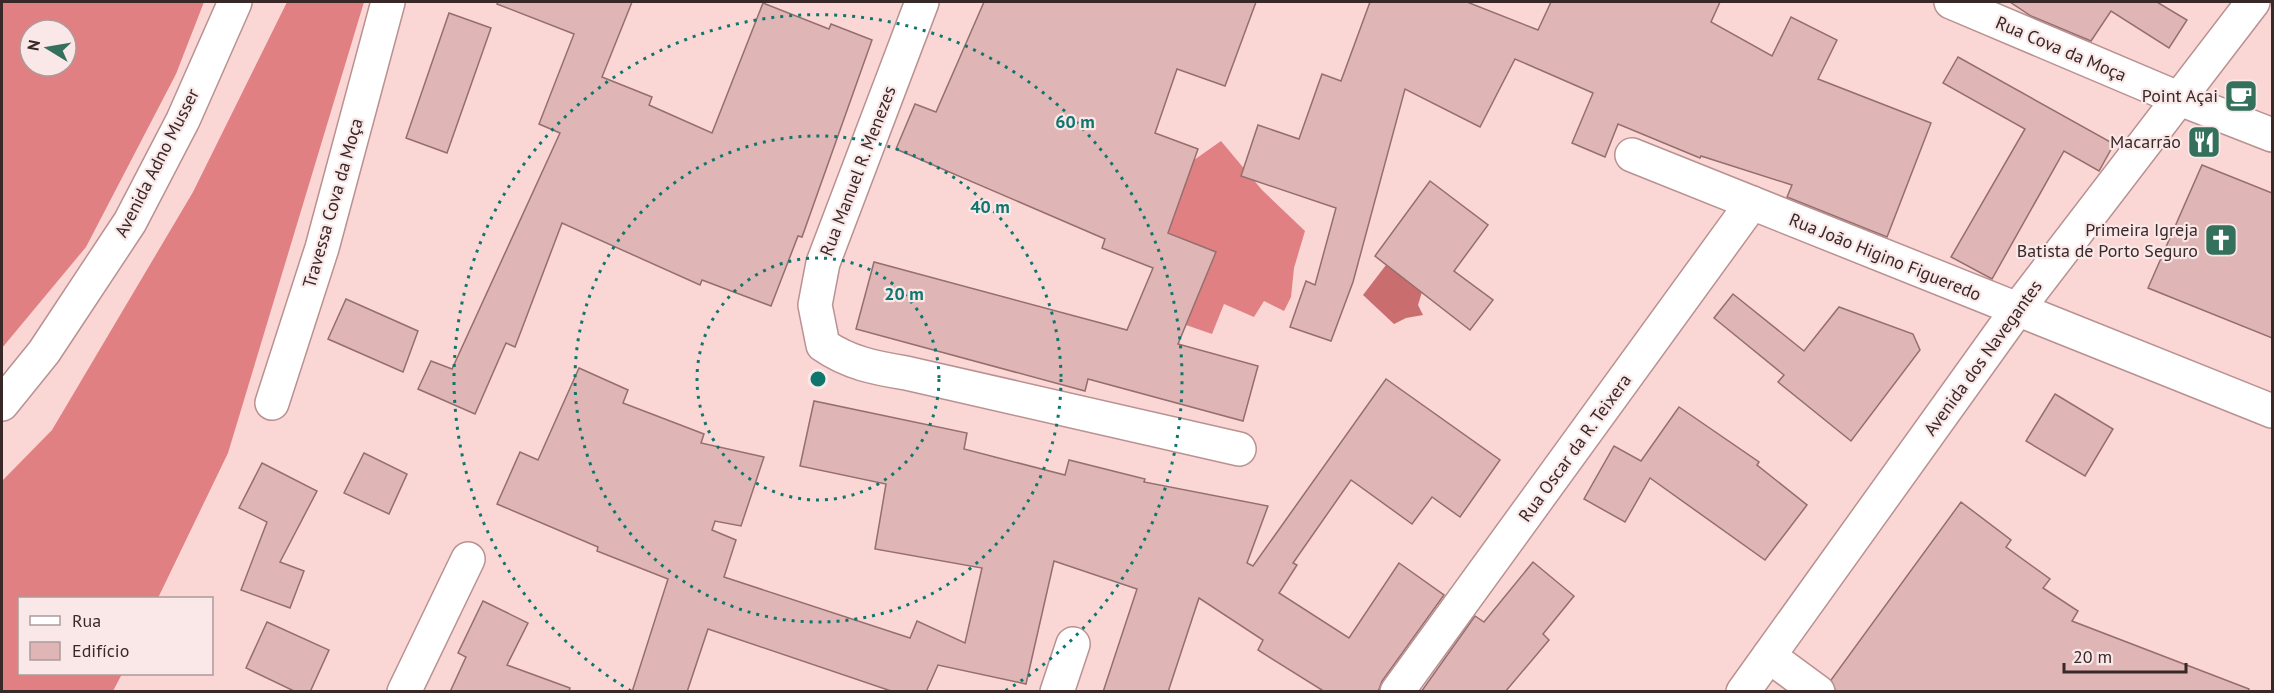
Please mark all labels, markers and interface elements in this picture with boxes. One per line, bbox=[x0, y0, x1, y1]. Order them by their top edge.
street label: Rua Cova da Moça bbox=[1992, 11, 2130, 86]
north arrow bbox=[18, 18, 78, 78]
text: N bbox=[22, 38, 44, 52]
cafe icon: Point Açai bbox=[2223, 78, 2259, 114]
street label: Rua Manuel R. Menezes bbox=[814, 82, 901, 259]
place label: Point Açai bbox=[2142, 84, 2218, 107]
street label: Avenida Adno Musser bbox=[109, 85, 204, 241]
text: 60 m bbox=[1055, 110, 1095, 133]
street label: Travessa Cova da Moça bbox=[297, 115, 368, 290]
restaurant icon: Macarrão bbox=[2186, 124, 2222, 160]
place label: Macarrão bbox=[2110, 130, 2181, 153]
text: 40 m bbox=[970, 195, 1010, 218]
street label: Rua João Higino Figueredo bbox=[1786, 207, 1985, 306]
place label: Primeira Igreja Batista de Porto Seguro bbox=[2017, 218, 2198, 262]
church icon: Primeira Igreja Batista de Porto Seguro bbox=[2203, 222, 2239, 258]
street label: Avenida dos Navegantes bbox=[1918, 275, 2047, 440]
text: 20 m bbox=[884, 282, 924, 305]
centre of rings bbox=[808, 369, 828, 389]
street label: Rua Oscar da R. Teixera bbox=[1513, 369, 1636, 526]
legend bbox=[18, 597, 213, 675]
text: Rua bbox=[72, 609, 101, 632]
scale bar bbox=[2064, 636, 2186, 674]
text: Edifício bbox=[72, 639, 129, 662]
text: 20 m bbox=[2073, 645, 2112, 668]

